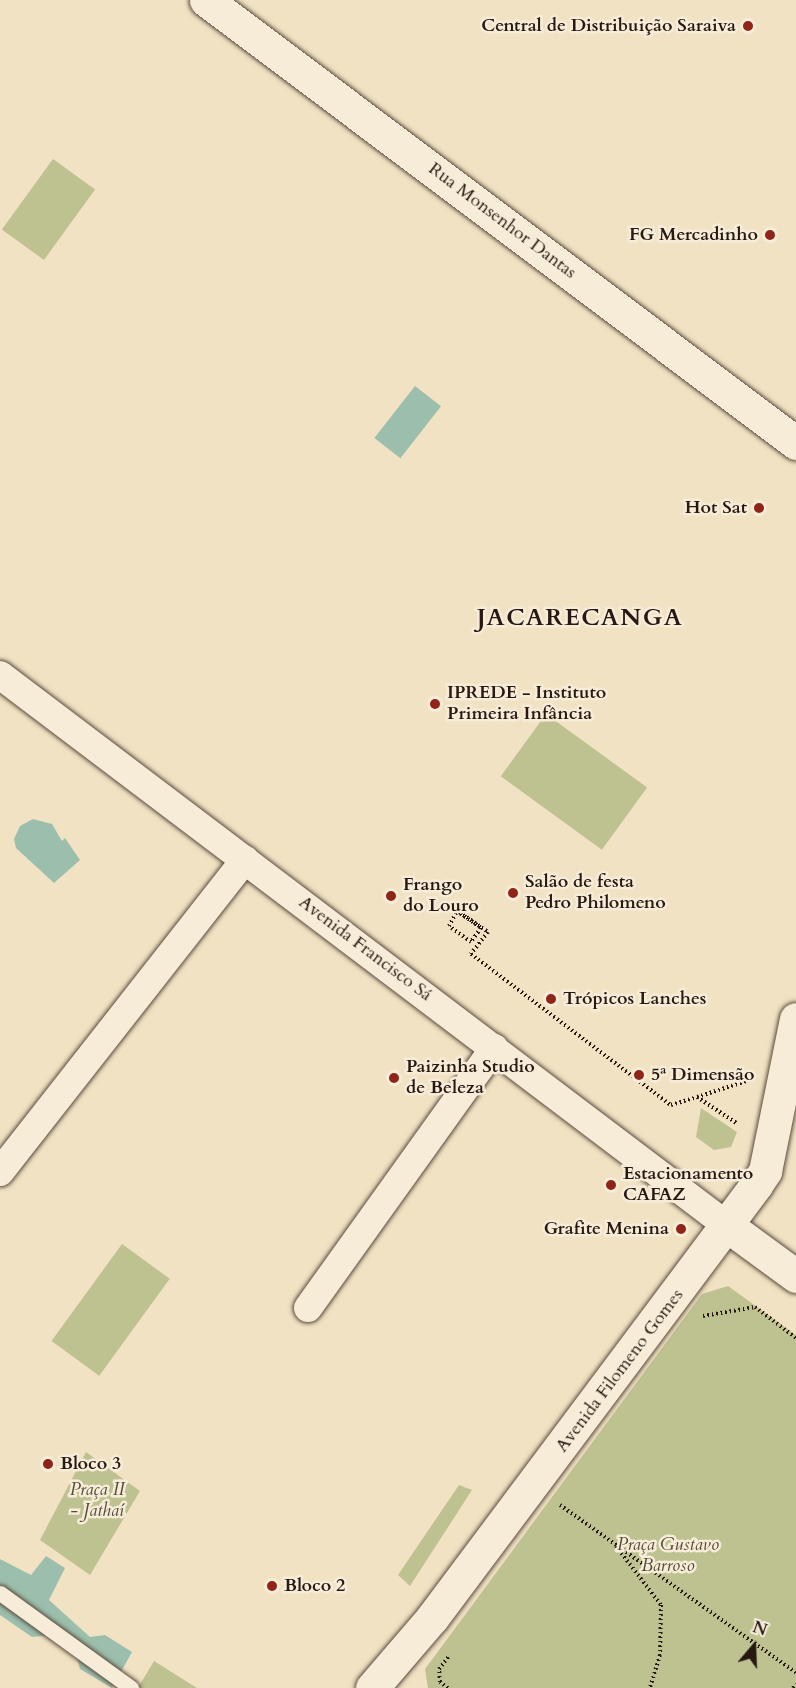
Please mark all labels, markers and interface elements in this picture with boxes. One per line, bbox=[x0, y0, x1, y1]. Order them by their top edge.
place label: Central de Distribuição Saraiva bbox=[481, 15, 736, 37]
marker: Central de Distribuição Saraiva bbox=[741, 19, 755, 33]
street label: Rua Monsenhor Dantas bbox=[424, 158, 580, 284]
place label: FG Mercadinho bbox=[629, 224, 758, 246]
marker: FG Mercadinho bbox=[763, 228, 777, 242]
place label: Hot Sat bbox=[685, 497, 747, 519]
marker: Hot Sat bbox=[752, 501, 766, 515]
district label: JACARECANGA bbox=[477, 604, 683, 632]
place label: IPREDE - Instituto Primeira Infância bbox=[447, 683, 606, 726]
marker: IPREDE - Instituto Primeira Infância bbox=[428, 697, 442, 711]
place label: Salão de festa Pedro Philomeno bbox=[525, 872, 666, 914]
place label: Frango do Louro bbox=[403, 875, 479, 918]
marker: Salão de festa Pedro Philomeno bbox=[506, 886, 520, 900]
marker: Frango do Louro bbox=[384, 889, 398, 903]
street label: Avenida Francisco Sá bbox=[294, 892, 436, 1006]
place label: Trópicos Lanches bbox=[563, 988, 706, 1010]
marker: Trópicos Lanches bbox=[544, 992, 558, 1006]
place label: Paizinha Studio de Beleza bbox=[406, 1057, 535, 1100]
place label: 5ª Dimensão bbox=[651, 1064, 754, 1086]
marker: 5ª Dimensão bbox=[632, 1068, 646, 1082]
marker: Paizinha Studio de Beleza bbox=[387, 1071, 401, 1085]
place label: Estacionamento CAFAZ bbox=[623, 1164, 753, 1206]
marker: Estacionamento CAFAZ bbox=[604, 1178, 618, 1192]
place label: Grafite Menina bbox=[544, 1218, 669, 1240]
marker: Grafite Menina bbox=[674, 1222, 688, 1236]
street label: Avenida Filomeno Gomes bbox=[552, 1285, 688, 1457]
place label: Bloco 3 bbox=[60, 1453, 121, 1475]
marker: Bloco 3 bbox=[41, 1457, 55, 1471]
park label: Praça II - Jathaí bbox=[70, 1480, 124, 1522]
park label: Praça Gustavo Barroso bbox=[617, 1535, 719, 1578]
place label: Bloco 2 bbox=[284, 1575, 345, 1597]
marker: Bloco 2 bbox=[265, 1579, 279, 1593]
north arrow bbox=[724, 1616, 784, 1676]
text: N bbox=[750, 1616, 770, 1642]

